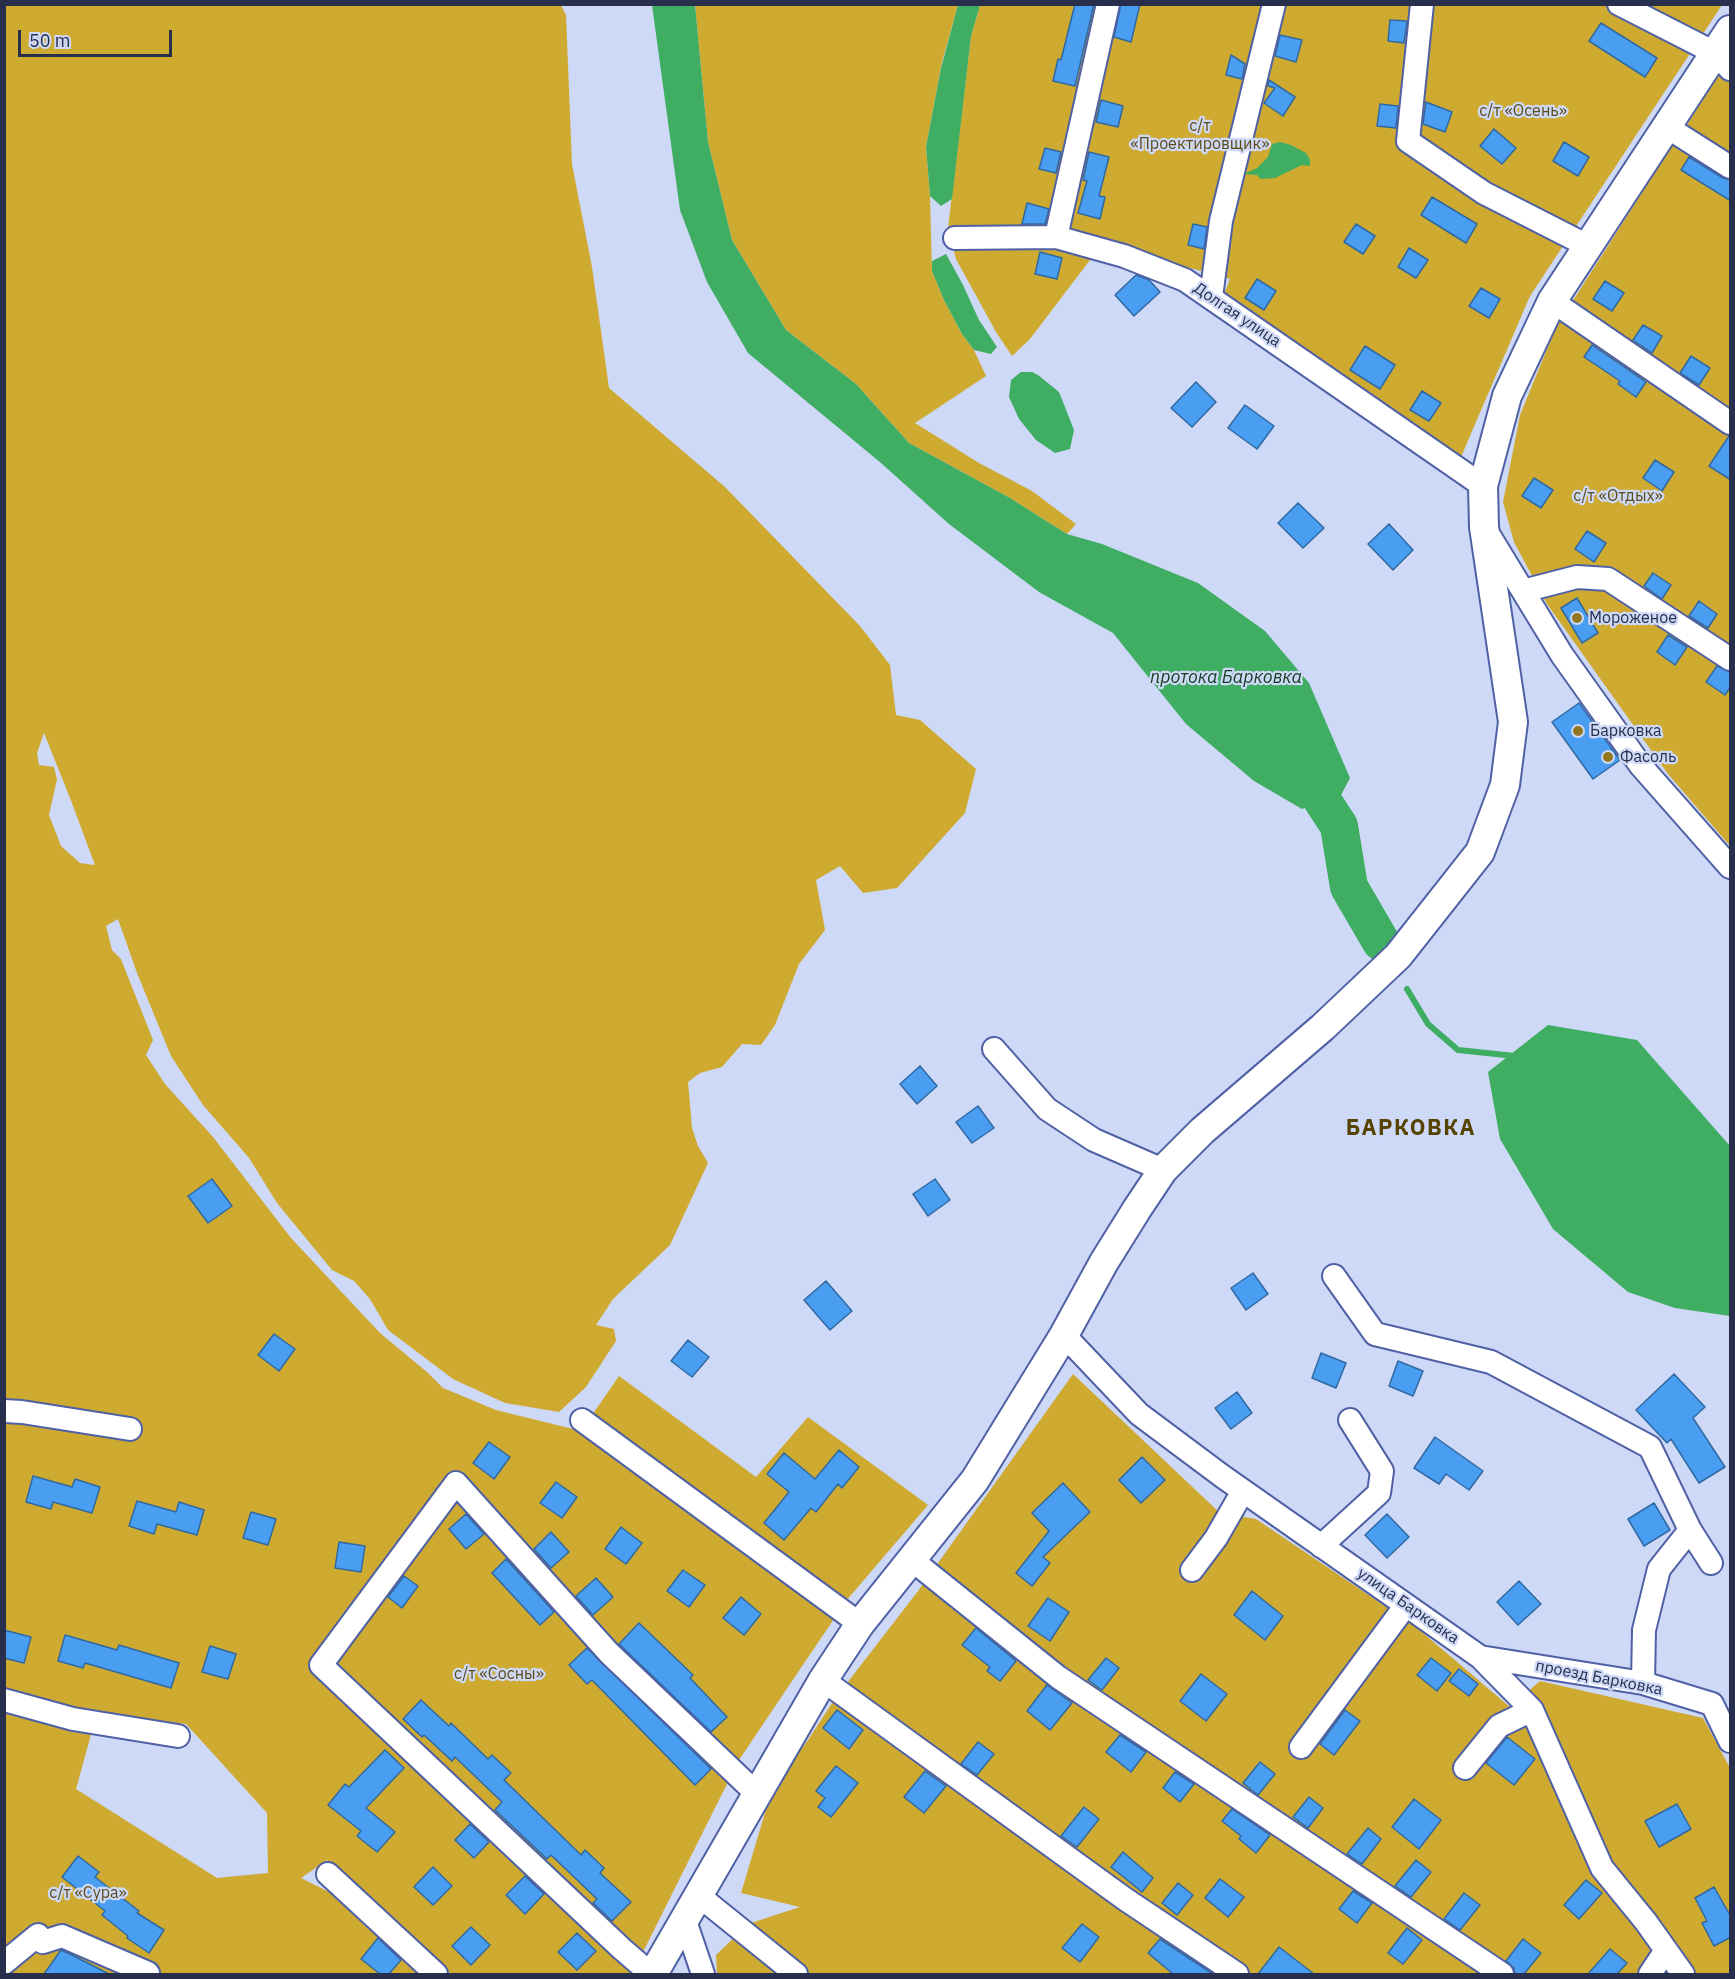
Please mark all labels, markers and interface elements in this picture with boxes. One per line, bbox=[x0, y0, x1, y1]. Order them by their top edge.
scale bar bbox=[21, 18, 176, 56]
text: 50 m bbox=[29, 29, 71, 52]
park label: с/т «Осень» bbox=[1479, 101, 1567, 121]
park label: с/т «Проектировщик» bbox=[1131, 116, 1269, 154]
street label: Долгая улица bbox=[1190, 279, 1284, 351]
park label: с/т «Отдых» bbox=[1573, 486, 1663, 506]
place label: Мороженое bbox=[1589, 608, 1677, 628]
marker: Мороженое bbox=[1570, 611, 1584, 625]
water label: протока Барковка bbox=[1150, 667, 1302, 689]
place label: Барковка bbox=[1590, 721, 1662, 741]
marker: Барковка bbox=[1571, 724, 1585, 738]
place label: Фасоль bbox=[1620, 747, 1676, 767]
marker: Фасоль bbox=[1601, 750, 1615, 764]
district label: БАРКОВКА bbox=[1346, 1116, 1476, 1142]
street label: улица Барковка bbox=[1353, 1564, 1463, 1648]
street label: проезд Барковка bbox=[1534, 1656, 1664, 1700]
park label: с/т «Сосны» bbox=[454, 1664, 544, 1684]
park label: с/т «Сура» bbox=[49, 1883, 127, 1903]

